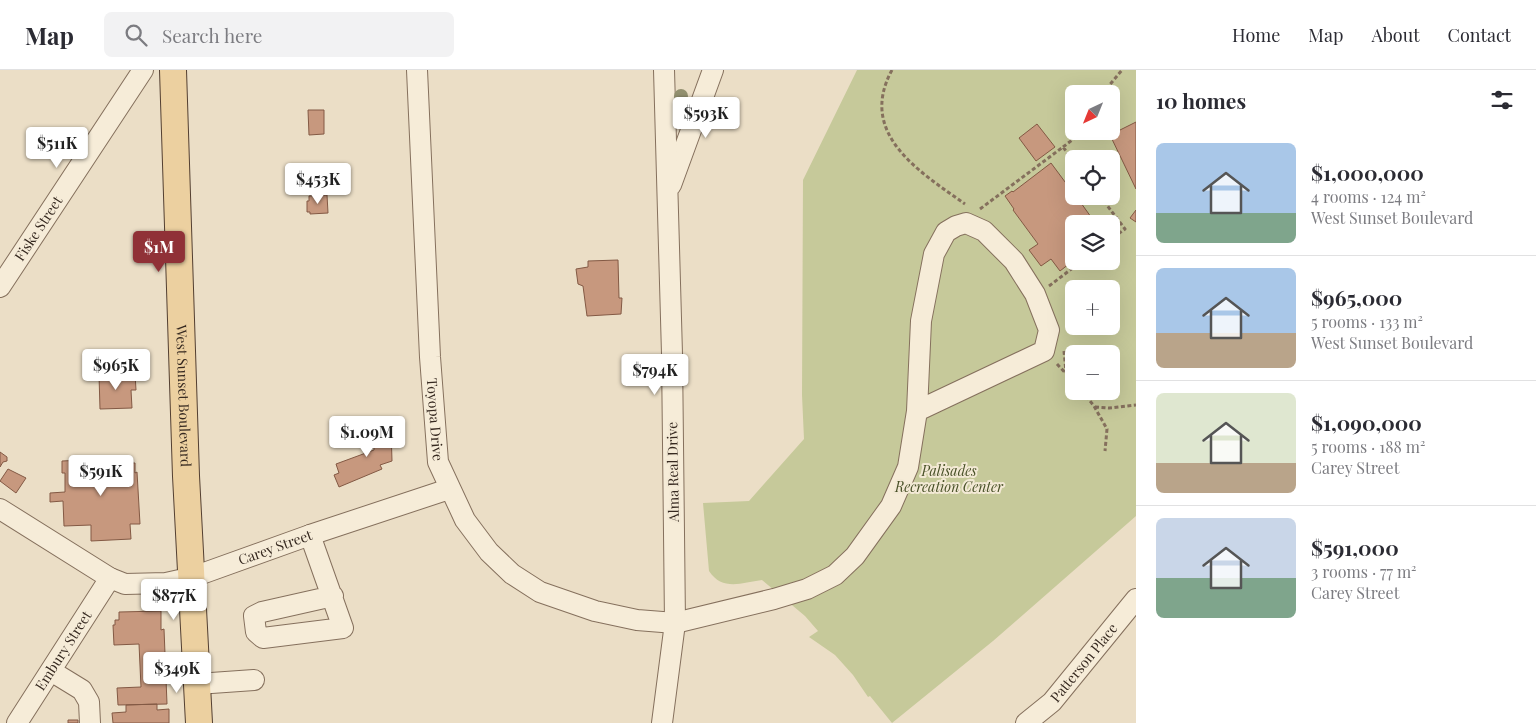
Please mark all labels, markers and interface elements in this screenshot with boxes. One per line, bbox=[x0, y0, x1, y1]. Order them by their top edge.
search box bbox=[104, 12, 454, 57]
text: Map bbox=[25, 19, 74, 51]
icon: search bbox=[122, 21, 150, 49]
text: Search here bbox=[162, 22, 262, 48]
text: Home bbox=[1232, 23, 1280, 47]
text: Map bbox=[1308, 23, 1343, 47]
text: About bbox=[1371, 23, 1420, 47]
text: Contact bbox=[1448, 23, 1511, 47]
north arrow bbox=[1065, 85, 1120, 140]
map controls bbox=[1065, 85, 1120, 400]
text: 10 homes bbox=[1156, 86, 1246, 114]
icon: filters bbox=[1488, 86, 1516, 114]
pin: $593K bbox=[671, 97, 741, 139]
text: $593K bbox=[684, 102, 728, 123]
pin: $511K bbox=[22, 126, 92, 169]
text: $511K bbox=[37, 132, 77, 153]
button: locate bbox=[1065, 150, 1120, 205]
text: $1,000,000 bbox=[1311, 158, 1424, 186]
pin: $453K bbox=[283, 162, 353, 205]
icon: home bbox=[1196, 163, 1256, 223]
text: $453K bbox=[296, 168, 340, 189]
text: 4 rooms · 124 m² bbox=[1311, 186, 1426, 207]
street label: Fiske Street bbox=[10, 191, 67, 264]
text: West Sunset Boulevard bbox=[1311, 207, 1473, 228]
button: layers bbox=[1065, 215, 1120, 270]
pin: $1M bbox=[135, 230, 183, 273]
text: $1M bbox=[144, 236, 174, 257]
button: + bbox=[1065, 280, 1120, 335]
text: $965,000 bbox=[1311, 283, 1402, 311]
icon: home bbox=[1196, 288, 1256, 348]
text: 5 rooms · 133 m² bbox=[1311, 311, 1423, 332]
street label: West Sunset Boulevard bbox=[172, 323, 196, 467]
text: West Sunset Boulevard bbox=[1311, 332, 1473, 353]
button: − bbox=[1065, 345, 1120, 400]
pin: $965K bbox=[81, 348, 151, 391]
text: $965K bbox=[93, 354, 139, 375]
pin: $794K bbox=[620, 354, 690, 396]
text: $794K bbox=[632, 359, 678, 380]
street label: Toyopa Drive bbox=[423, 377, 448, 462]
text: $1,090,000 bbox=[1311, 408, 1422, 436]
icon: home bbox=[1196, 413, 1256, 473]
pin: $1.09M bbox=[326, 416, 408, 458]
text: $1.09M bbox=[340, 421, 394, 442]
street label: Alma Real Drive bbox=[662, 422, 683, 523]
text: 5 rooms · 188 m² bbox=[1311, 436, 1425, 457]
pin: $591K bbox=[66, 454, 136, 497]
text: Carey Street bbox=[1311, 457, 1399, 478]
text: $591K bbox=[80, 460, 122, 481]
park label: Palisades Recreation Center bbox=[894, 461, 1004, 496]
street label: Carey Street bbox=[235, 525, 316, 569]
text: $591,000 bbox=[1311, 533, 1399, 561]
icon: home bbox=[1196, 538, 1256, 598]
text: 3 rooms · 77 m² bbox=[1311, 561, 1417, 582]
pin: $877K bbox=[139, 578, 209, 621]
text: Carey Street bbox=[1311, 582, 1399, 603]
text: $877K bbox=[152, 584, 196, 605]
street label: Embury Street bbox=[30, 606, 96, 694]
street label: Patterson Place bbox=[1046, 619, 1121, 706]
pin: $349K bbox=[142, 652, 212, 694]
text: $349K bbox=[154, 657, 200, 678]

